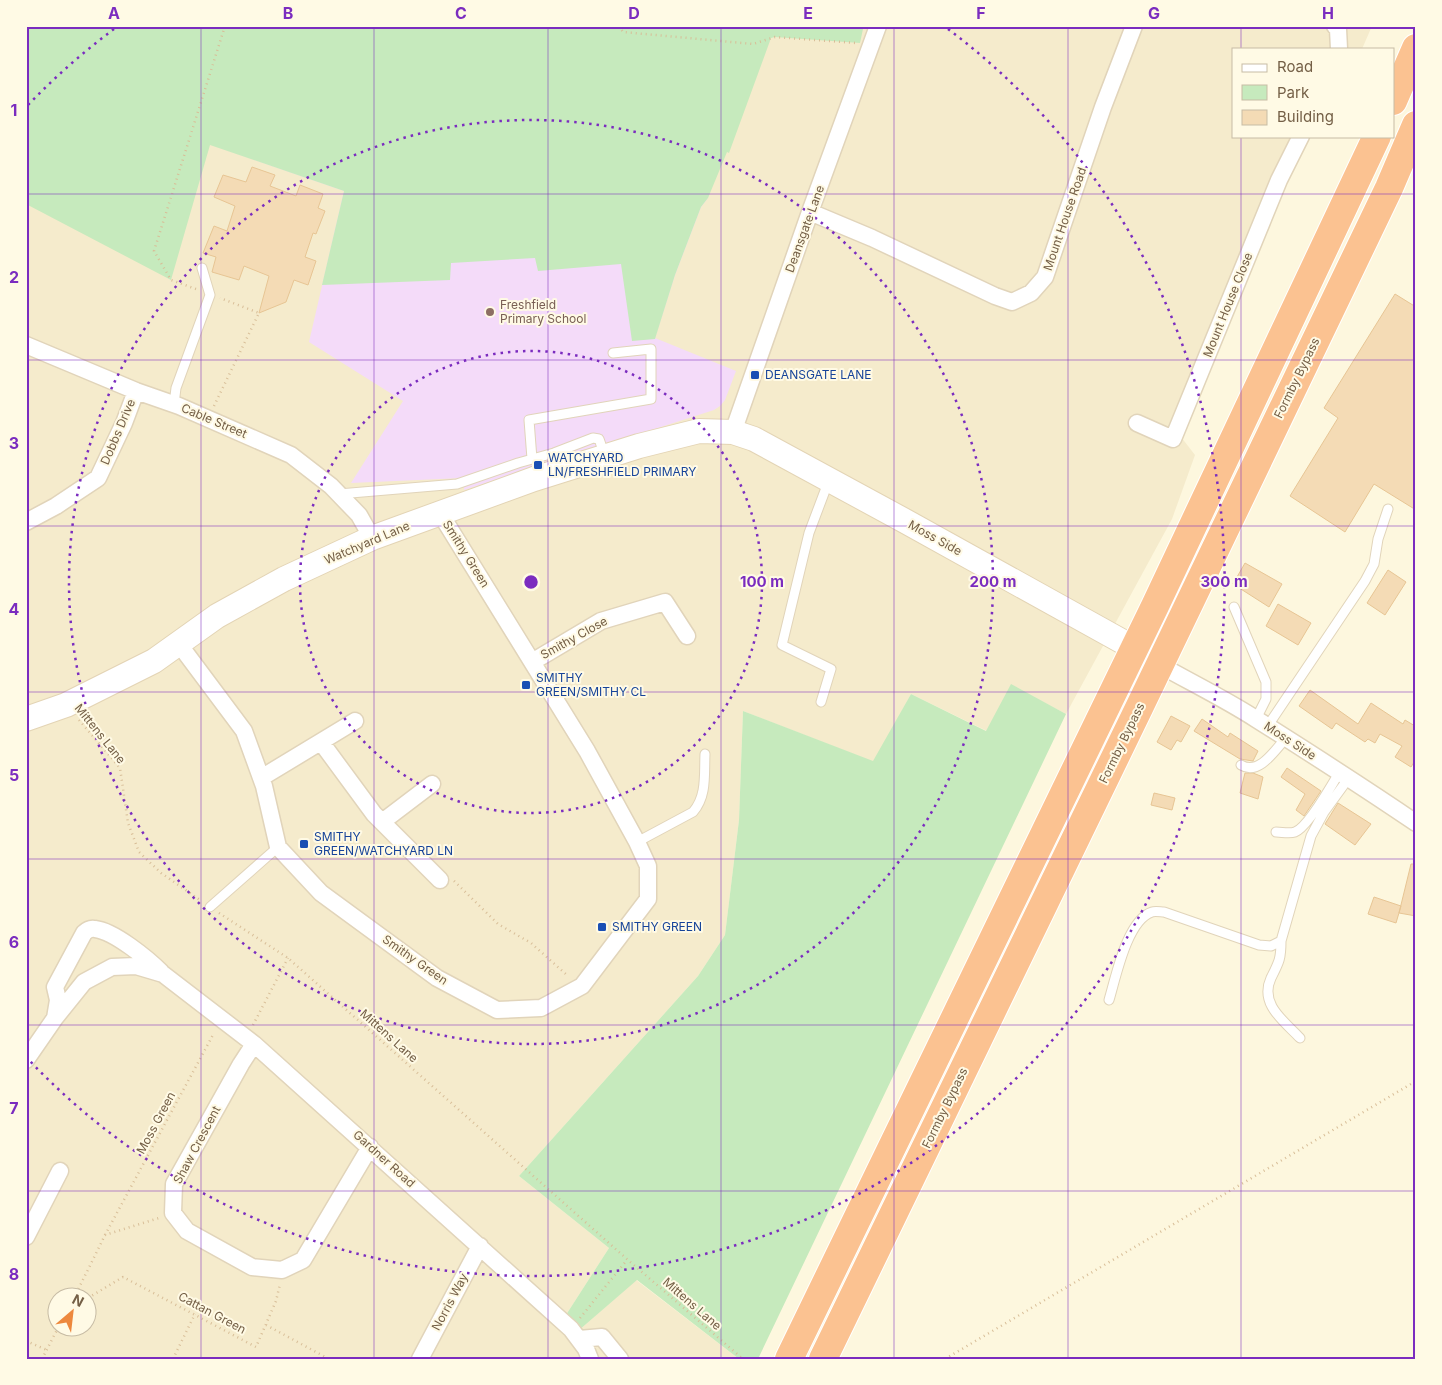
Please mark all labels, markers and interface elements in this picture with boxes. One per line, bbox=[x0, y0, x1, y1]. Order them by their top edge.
text: A bbox=[108, 3, 120, 23]
text: B bbox=[283, 3, 293, 23]
text: C bbox=[455, 3, 467, 23]
text: D bbox=[628, 3, 640, 23]
text: E bbox=[803, 3, 813, 23]
text: F bbox=[976, 3, 986, 23]
text: G bbox=[1148, 3, 1160, 23]
text: H bbox=[1322, 3, 1334, 23]
legend bbox=[1232, 48, 1394, 138]
text: Road bbox=[1277, 57, 1313, 76]
text: Park bbox=[1277, 83, 1310, 102]
text: 1 bbox=[11, 100, 17, 120]
text: Building bbox=[1277, 107, 1334, 126]
street label: Mount House Road bbox=[1040, 165, 1089, 273]
street label: Deansgate Lane bbox=[782, 183, 827, 275]
street label: Mount House Close bbox=[1200, 250, 1255, 359]
text: 2 bbox=[9, 267, 19, 287]
place label: Freshfield Primary School bbox=[500, 297, 586, 326]
marker: Freshfield Primary School bbox=[484, 306, 496, 318]
street label: Formby Bypass bbox=[1271, 335, 1323, 420]
place label: DEANSGATE LANE bbox=[765, 367, 872, 382]
marker: DEANSGATE LANE bbox=[749, 369, 761, 381]
street label: Dobbs Drive bbox=[97, 397, 138, 467]
street label: Cable Street bbox=[179, 400, 249, 441]
text: 3 bbox=[9, 433, 19, 453]
place label: WATCHYARD LN/FRESHFIELD PRIMARY bbox=[548, 450, 696, 479]
marker: WATCHYARD LN/FRESHFIELD PRIMARY bbox=[532, 459, 544, 471]
street label: Smithy Green bbox=[440, 517, 493, 590]
street label: Moss Side bbox=[906, 517, 965, 558]
street label: Watchyard Lane bbox=[322, 518, 412, 567]
text: 100 m bbox=[740, 572, 784, 591]
text: 200 m bbox=[970, 572, 1016, 591]
text: 300 m bbox=[1200, 572, 1248, 591]
centre of rings bbox=[522, 573, 540, 591]
text: 4 bbox=[9, 599, 20, 619]
street label: Smithy Close bbox=[538, 613, 610, 662]
place label: SMITHY GREEN/SMITHY CL bbox=[536, 670, 646, 699]
marker: SMITHY GREEN/SMITHY CL bbox=[520, 679, 532, 691]
street label: Formby Bypass bbox=[1096, 700, 1148, 785]
street label: Mittens Lane bbox=[72, 701, 129, 767]
street label: Moss Side bbox=[1261, 718, 1319, 763]
text: 5 bbox=[9, 765, 19, 785]
place label: SMITHY GREEN/WATCHYARD LN bbox=[314, 829, 453, 858]
marker: SMITHY GREEN/WATCHYARD LN bbox=[298, 838, 310, 850]
place label: SMITHY GREEN bbox=[612, 919, 702, 934]
marker: SMITHY GREEN bbox=[596, 921, 608, 933]
text: 6 bbox=[9, 932, 19, 952]
street label: Smithy Green bbox=[380, 932, 451, 988]
street label: Mittens Lane bbox=[357, 1006, 421, 1065]
street label: Formby Bypass bbox=[919, 1065, 971, 1150]
street label: Moss Green bbox=[133, 1089, 178, 1156]
text: 7 bbox=[9, 1098, 19, 1118]
street label: Shaw Crescent bbox=[170, 1103, 223, 1186]
street label: Gardner Road bbox=[350, 1127, 418, 1190]
text: 8 bbox=[9, 1264, 19, 1284]
street label: Norris Way bbox=[428, 1270, 471, 1333]
street label: Mittens Lane bbox=[660, 1274, 725, 1333]
north arrow bbox=[48, 1288, 98, 1338]
street label: Cattan Green bbox=[176, 1288, 249, 1337]
text: N bbox=[70, 1290, 87, 1310]

